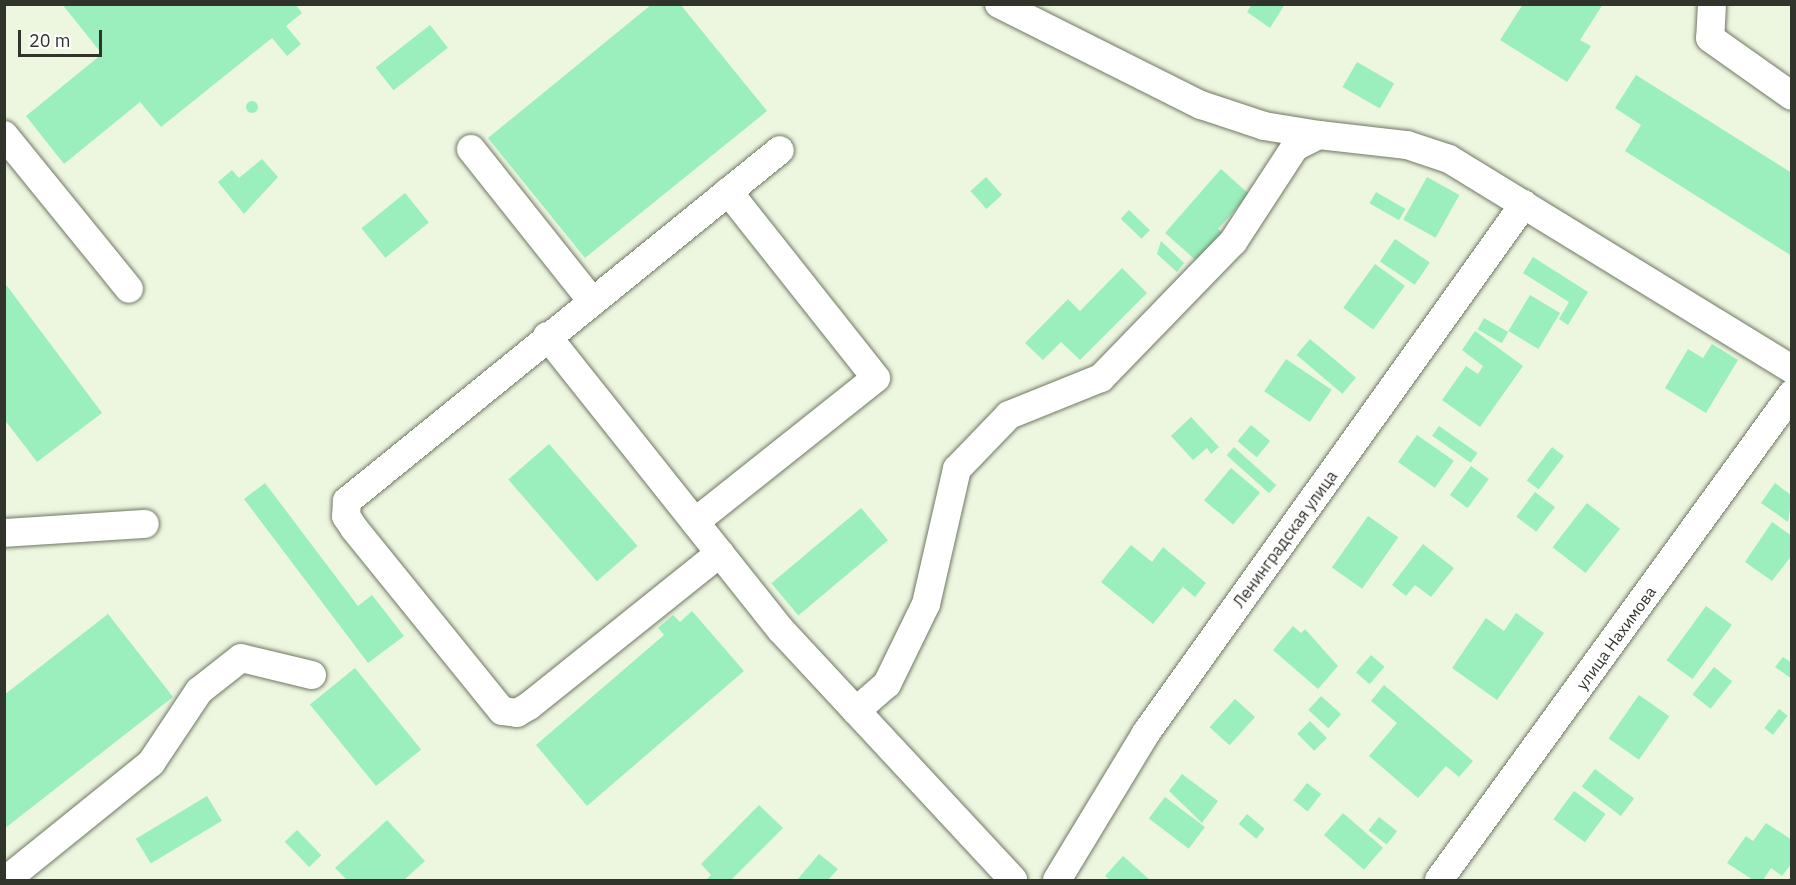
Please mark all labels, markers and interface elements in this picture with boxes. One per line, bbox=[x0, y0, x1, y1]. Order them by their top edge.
scale bar bbox=[21, 18, 105, 56]
text: 20 m bbox=[29, 29, 71, 52]
street label: Ленинградская улица bbox=[1229, 467, 1341, 611]
street label: улица Нахимова bbox=[1572, 583, 1660, 693]

